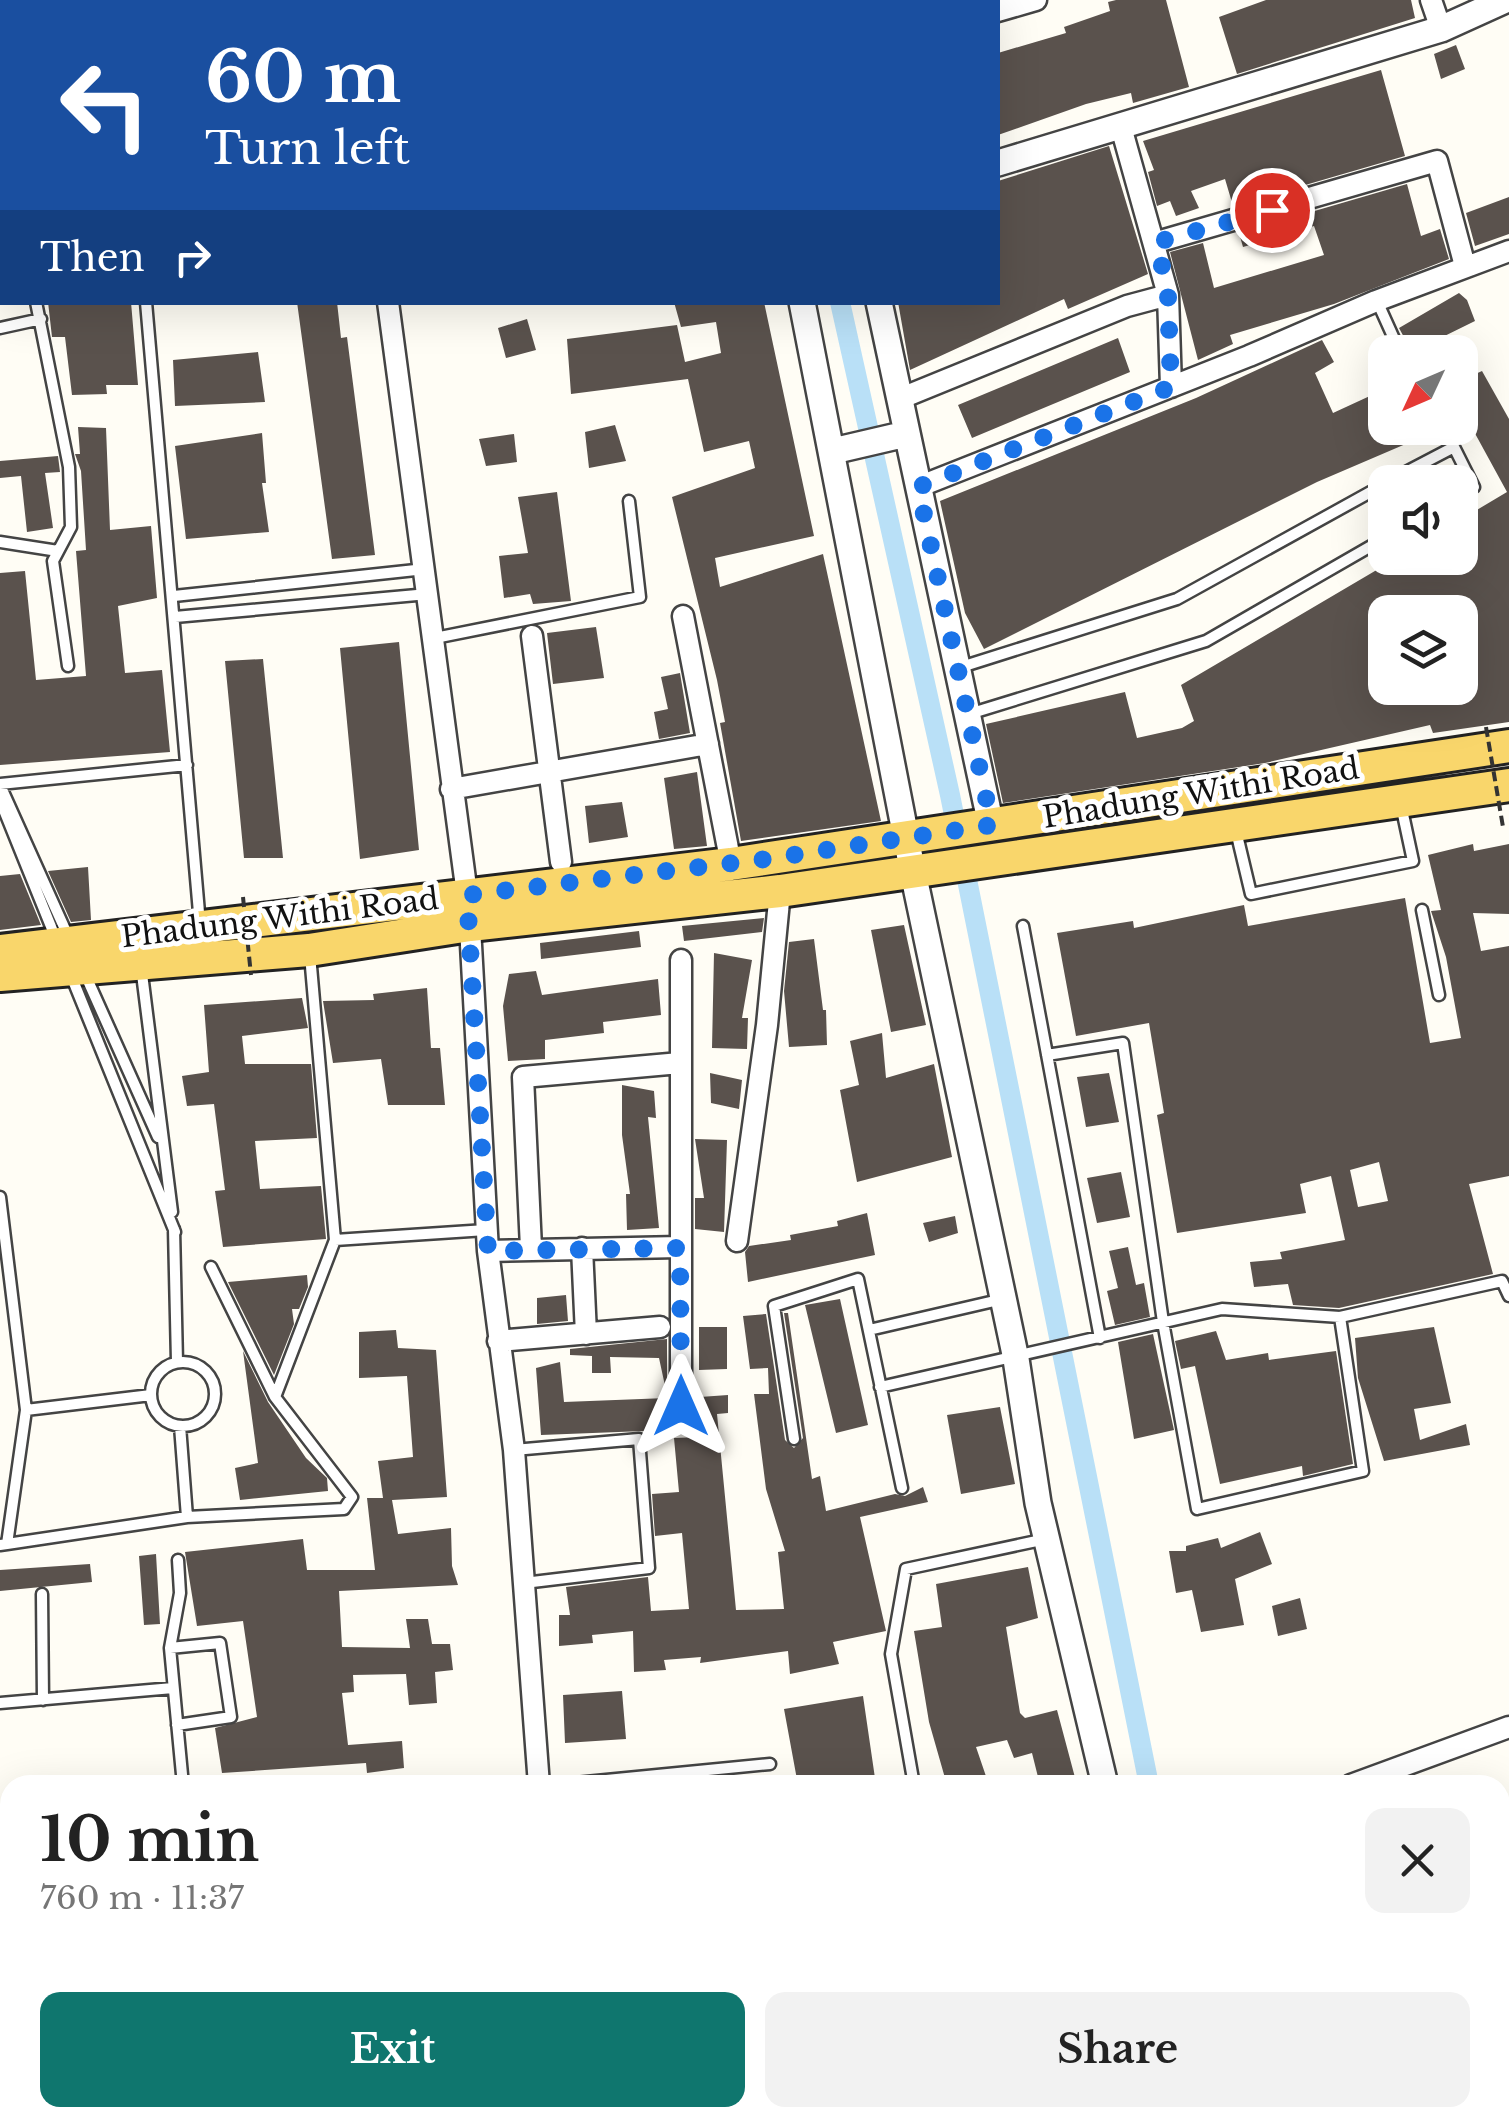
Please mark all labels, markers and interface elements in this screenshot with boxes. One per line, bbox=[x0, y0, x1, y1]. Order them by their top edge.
text: 60 m bbox=[205, 34, 401, 121]
icon: left bbox=[40, 40, 170, 170]
text: Turn left bbox=[205, 120, 410, 176]
pin bbox=[1230, 168, 1315, 253]
icon: arrive bbox=[1245, 183, 1300, 238]
icon: right bbox=[165, 230, 220, 285]
text: Then bbox=[40, 234, 145, 281]
north arrow bbox=[1368, 335, 1478, 445]
map controls bbox=[1368, 335, 1478, 705]
button: sound bbox=[1368, 465, 1478, 575]
button: layers bbox=[1368, 595, 1478, 705]
street label: Phadung Withi Road bbox=[1040, 749, 1362, 836]
street label: Phadung Withi Road bbox=[119, 880, 441, 955]
position arrow bbox=[629, 1354, 733, 1458]
text: 10 min bbox=[40, 1803, 259, 1877]
button: close bbox=[1365, 1808, 1470, 1913]
text: 760 m · 11:37 bbox=[40, 1878, 244, 1918]
button: Exit bbox=[40, 1992, 745, 2107]
button: Share bbox=[765, 1992, 1470, 2107]

